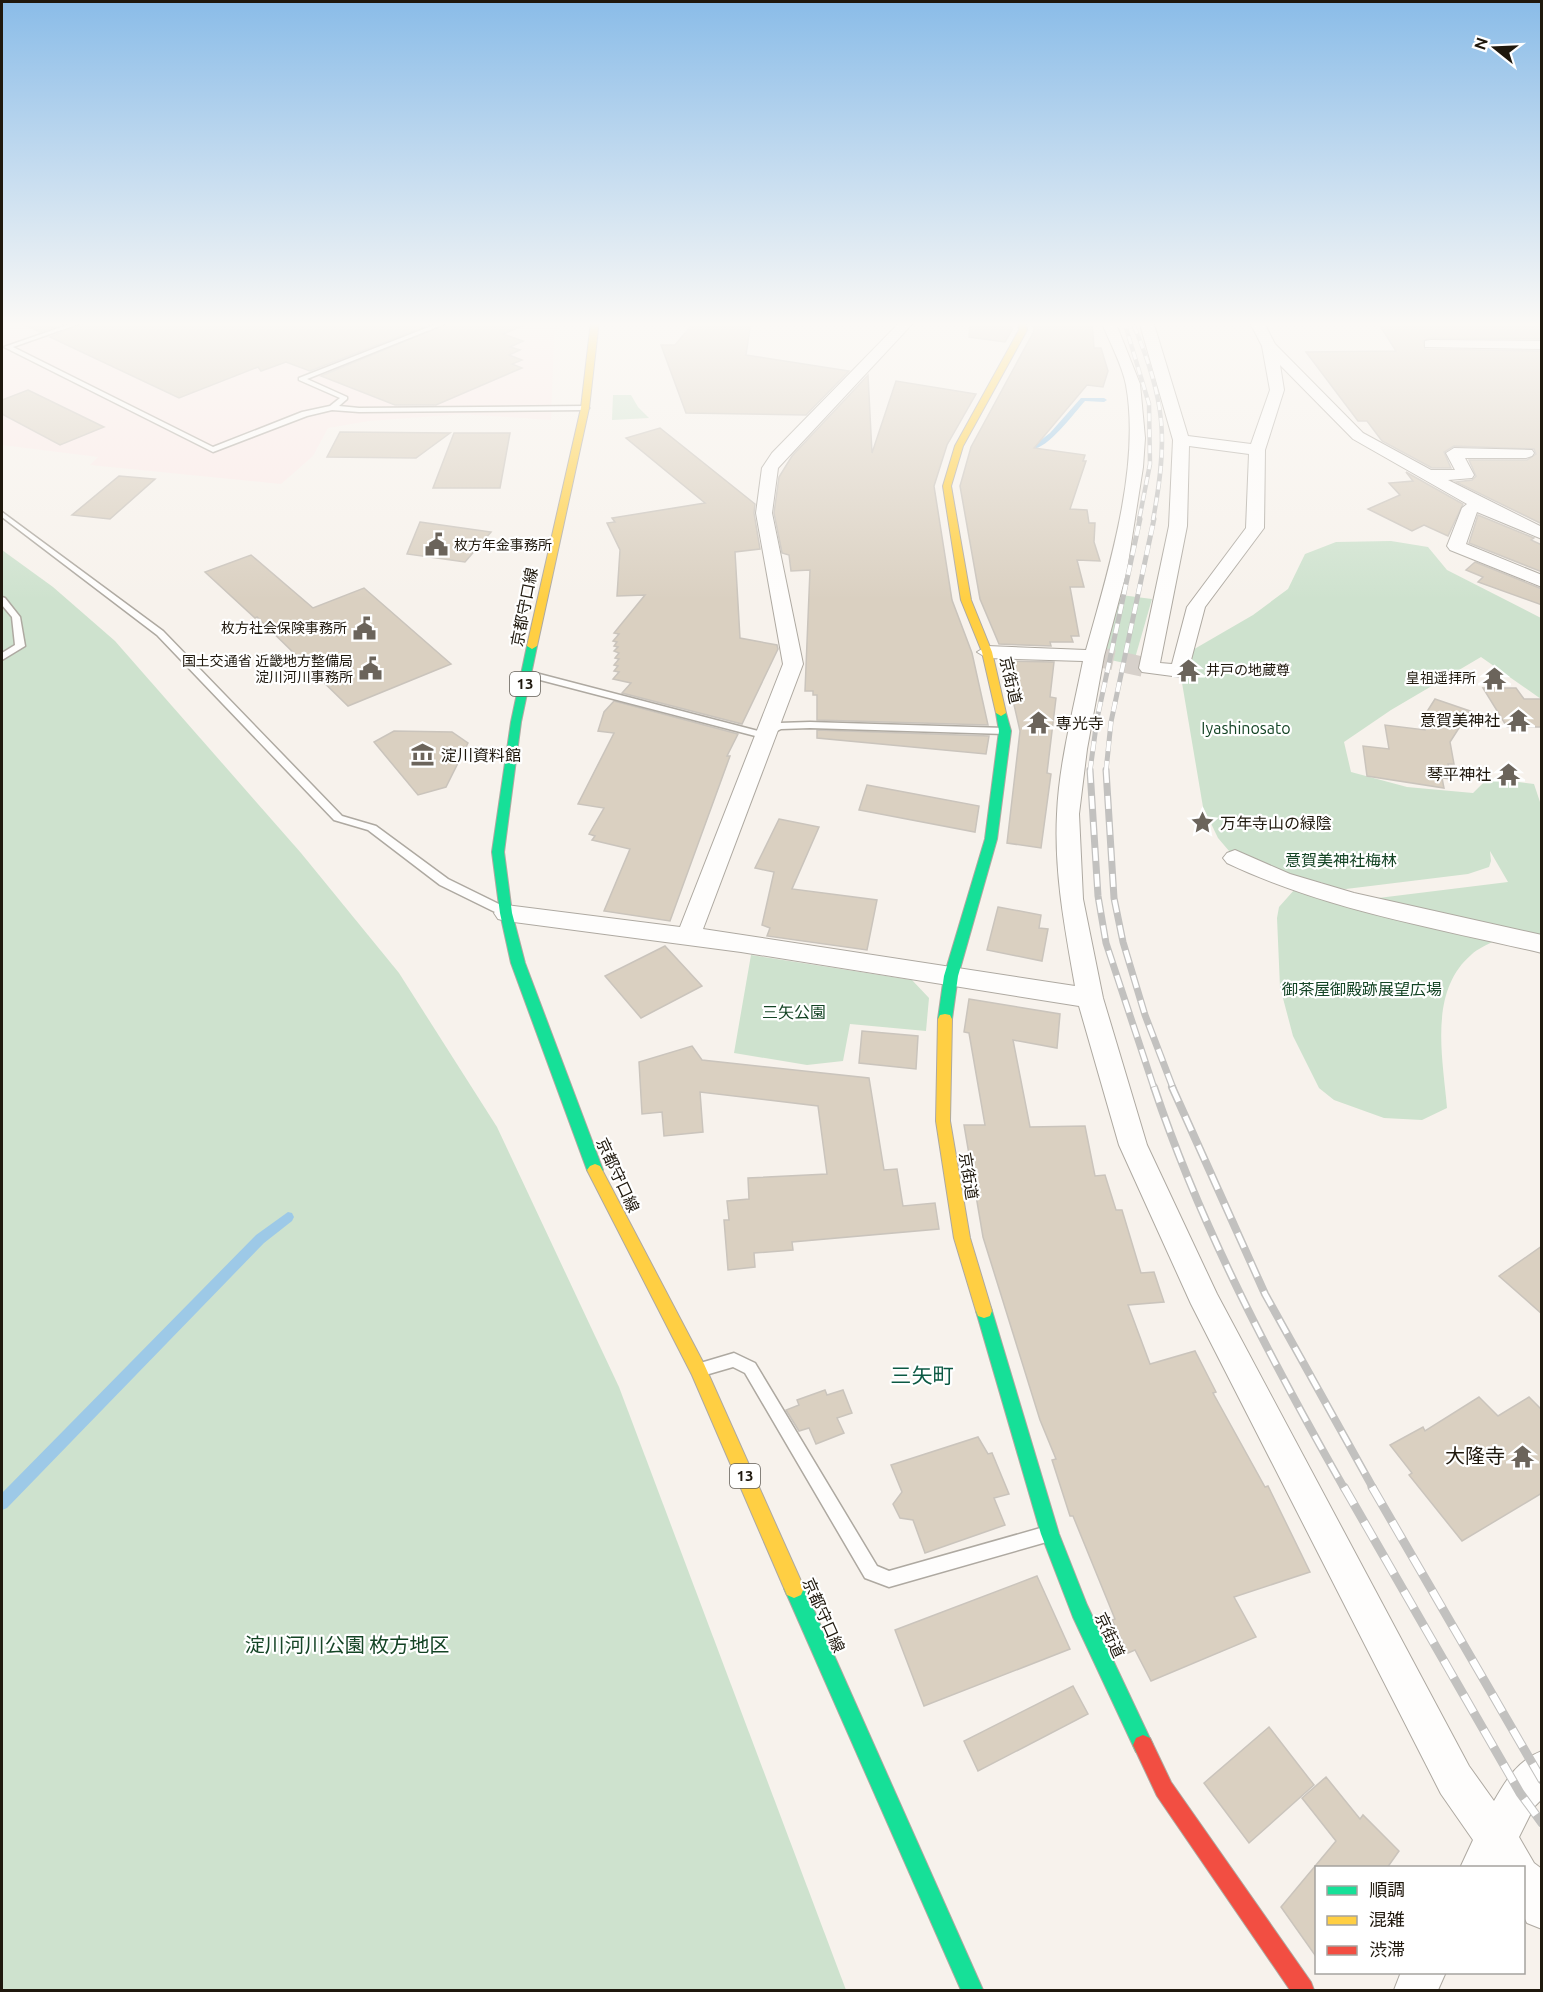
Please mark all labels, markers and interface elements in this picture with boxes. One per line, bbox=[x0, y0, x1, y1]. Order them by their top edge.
north arrow bbox=[1465, 18, 1525, 78]
text: N bbox=[1470, 35, 1491, 52]
public building icon: 枚方年金事務所 bbox=[423, 532, 449, 558]
place label: 枚方年金事務所 bbox=[454, 537, 552, 553]
street label: 京都守口線 bbox=[508, 566, 540, 648]
public building icon: 枚方社会保険事務所 bbox=[352, 615, 378, 641]
place label: 枚方社会保険事務所 bbox=[221, 620, 347, 636]
place label: 国土交通省 近畿地方整備局 淀川河川事務所 bbox=[182, 653, 353, 685]
street label: 京街道 bbox=[997, 655, 1025, 705]
public building icon: 国土交通省 近畿地方整備局 淀川河川事務所 bbox=[358, 656, 384, 682]
temple icon: 井戸の地蔵尊 bbox=[1175, 657, 1201, 683]
place label: 井戸の地蔵尊 bbox=[1206, 662, 1290, 678]
temple icon: 皇祖遥拝所 bbox=[1481, 665, 1507, 691]
place label: 皇祖遥拝所 bbox=[1406, 670, 1476, 686]
road number: 13 bbox=[510, 672, 540, 696]
temple icon: 意賀美神社 bbox=[1505, 707, 1531, 733]
temple icon: 専光寺 bbox=[1025, 710, 1051, 736]
place label: 意賀美神社 bbox=[1420, 711, 1500, 729]
place label: 専光寺 bbox=[1056, 714, 1104, 732]
park label: Iyashinosato bbox=[1201, 719, 1291, 737]
museum icon: 淀川資料館 bbox=[410, 742, 436, 768]
place label: 淀川資料館 bbox=[441, 746, 521, 764]
temple icon: 琴平神社 bbox=[1496, 761, 1522, 787]
place label: 琴平神社 bbox=[1427, 765, 1491, 783]
place icon: 万年寺山の緑陰 bbox=[1189, 810, 1215, 836]
place label: 万年寺山の緑陰 bbox=[1220, 814, 1332, 832]
park label: 意賀美神社梅林 bbox=[1285, 851, 1397, 869]
park label: 御茶屋御殿跡展望広場 bbox=[1282, 980, 1442, 998]
park label: 三矢公園 bbox=[762, 1003, 826, 1021]
street label: 京都守口線 bbox=[593, 1135, 643, 1215]
street label: 京街道 bbox=[956, 1151, 982, 1201]
district label: 三矢町 bbox=[891, 1363, 954, 1387]
temple icon: 大隆寺 bbox=[1510, 1443, 1536, 1469]
place label: 大隆寺 bbox=[1445, 1444, 1505, 1467]
road number: 13 bbox=[730, 1464, 760, 1488]
street label: 京都守口線 bbox=[800, 1575, 848, 1655]
street label: 京街道 bbox=[1092, 1609, 1128, 1661]
park label: 淀川河川公園 枚方地区 bbox=[245, 1633, 449, 1656]
legend bbox=[1315, 1866, 1525, 1974]
text: 順調 bbox=[1369, 1879, 1405, 1899]
text: 混雑 bbox=[1369, 1909, 1405, 1929]
text: 渋滞 bbox=[1369, 1939, 1405, 1959]

